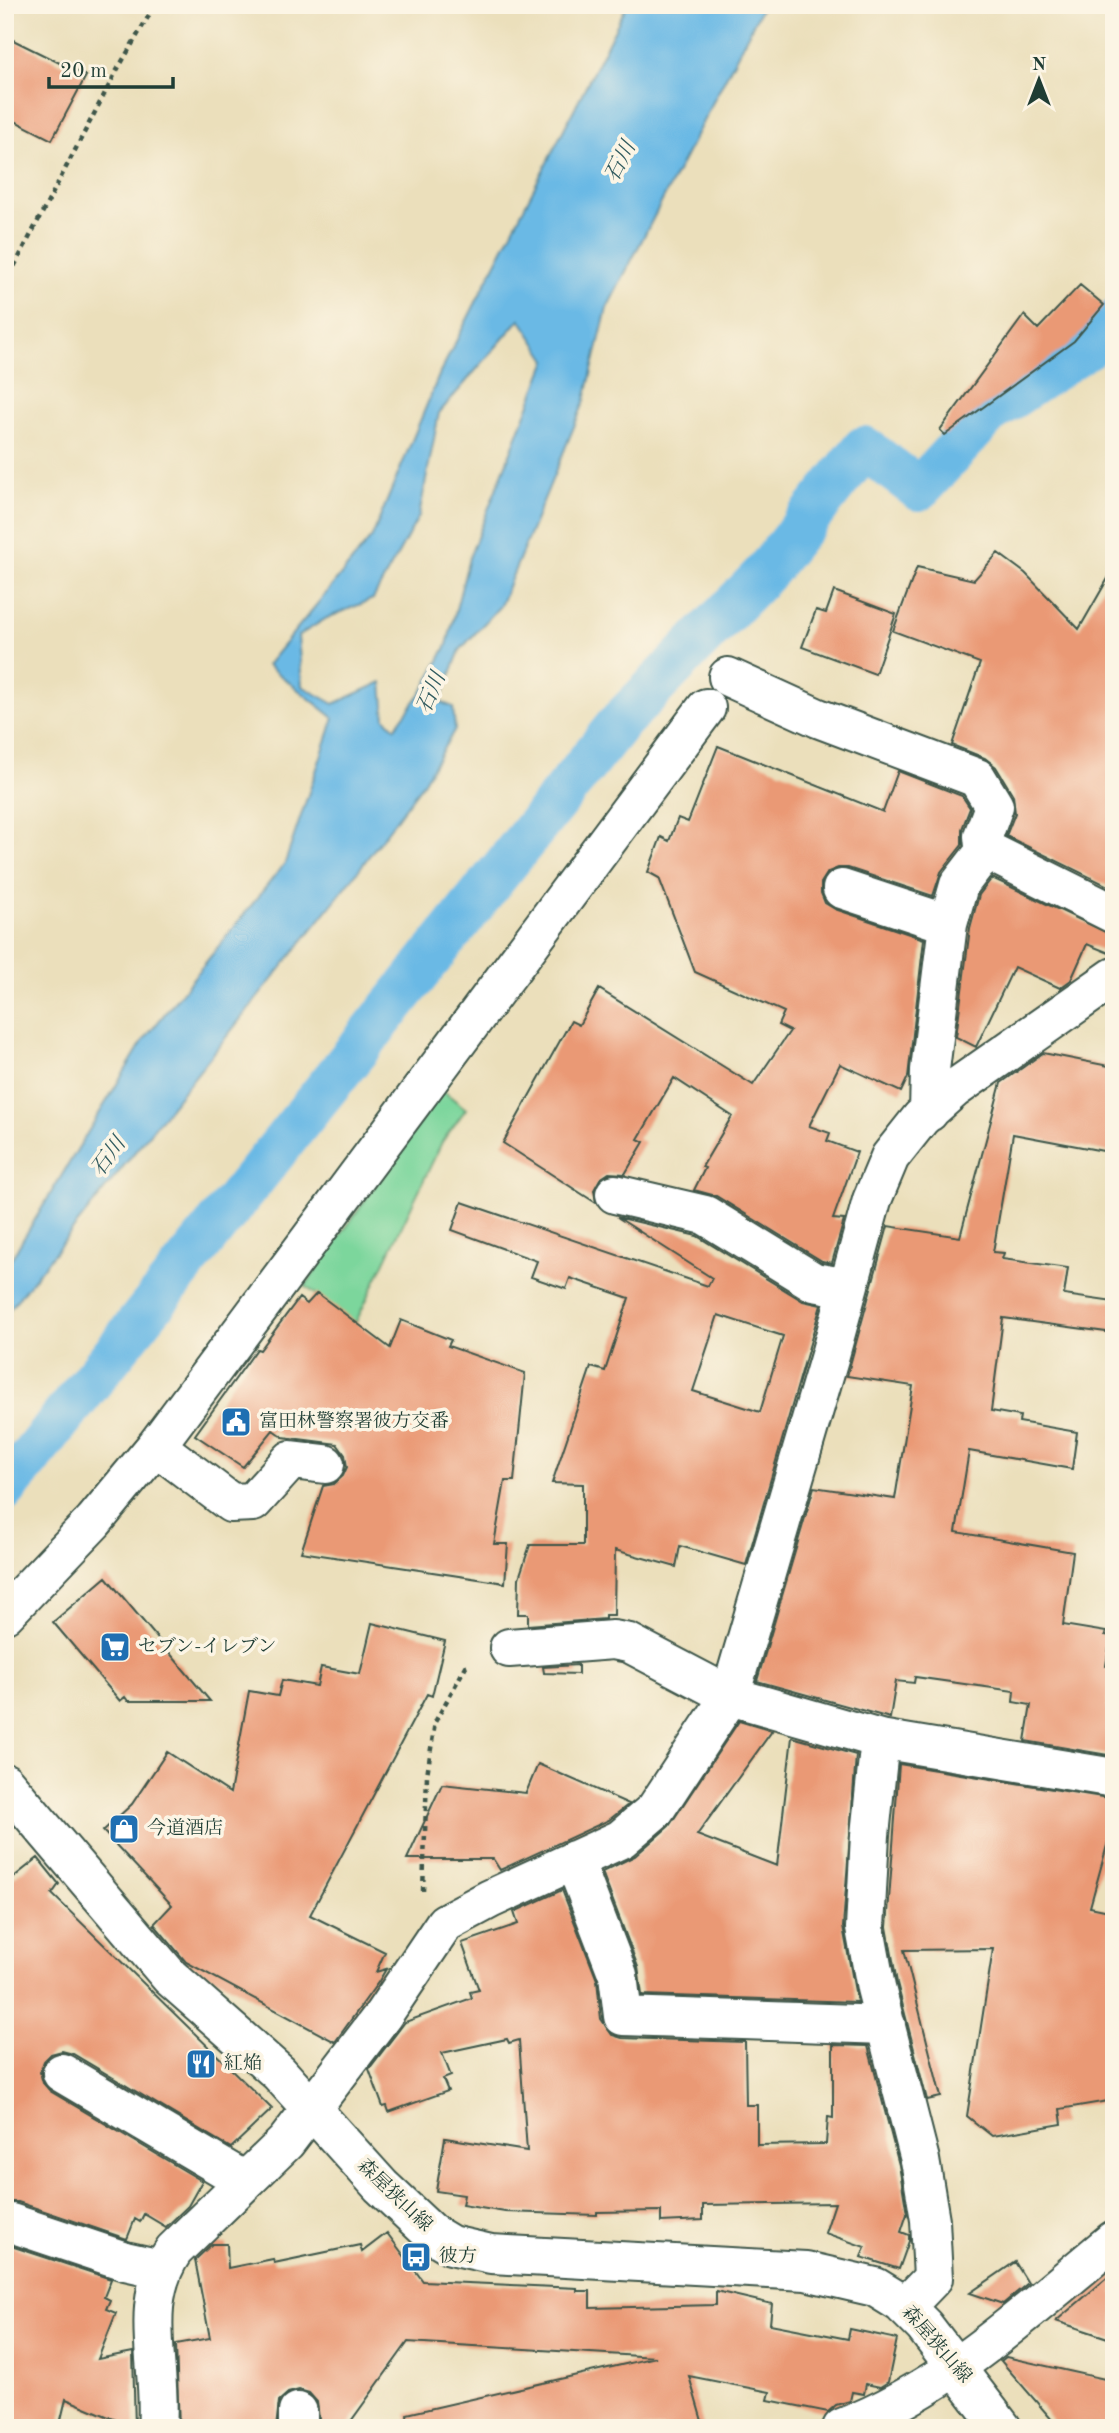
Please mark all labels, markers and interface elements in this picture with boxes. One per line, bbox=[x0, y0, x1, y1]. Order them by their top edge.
scale bar bbox=[49, 46, 173, 90]
north arrow bbox=[1004, 46, 1074, 116]
text: N bbox=[1032, 56, 1047, 75]
text: 20 m bbox=[60, 61, 107, 82]
water label: 石川 bbox=[600, 136, 641, 185]
water label: 石川 bbox=[412, 667, 451, 716]
water label: 石川 bbox=[87, 1131, 131, 1180]
public building icon: 富田林警察署彼方交番 bbox=[219, 1405, 253, 1439]
place label: 富田林警察署彼方交番 bbox=[259, 1410, 449, 1432]
supermarket icon: セブン-イレブン bbox=[98, 1630, 132, 1664]
place label: セブン-イレブン bbox=[138, 1636, 277, 1657]
shop icon: 今道酒店 bbox=[107, 1812, 141, 1846]
place label: 今道酒店 bbox=[147, 1817, 223, 1839]
restaurant icon: 紅焔 bbox=[184, 2047, 218, 2081]
place label: 紅焔 bbox=[224, 2053, 262, 2074]
street label: 森屋狭山線 bbox=[353, 2155, 436, 2236]
bus stop icon: 彼方 bbox=[399, 2240, 433, 2274]
place label: 彼方 bbox=[439, 2246, 477, 2267]
street label: 森屋狭山線 bbox=[898, 2302, 976, 2387]

